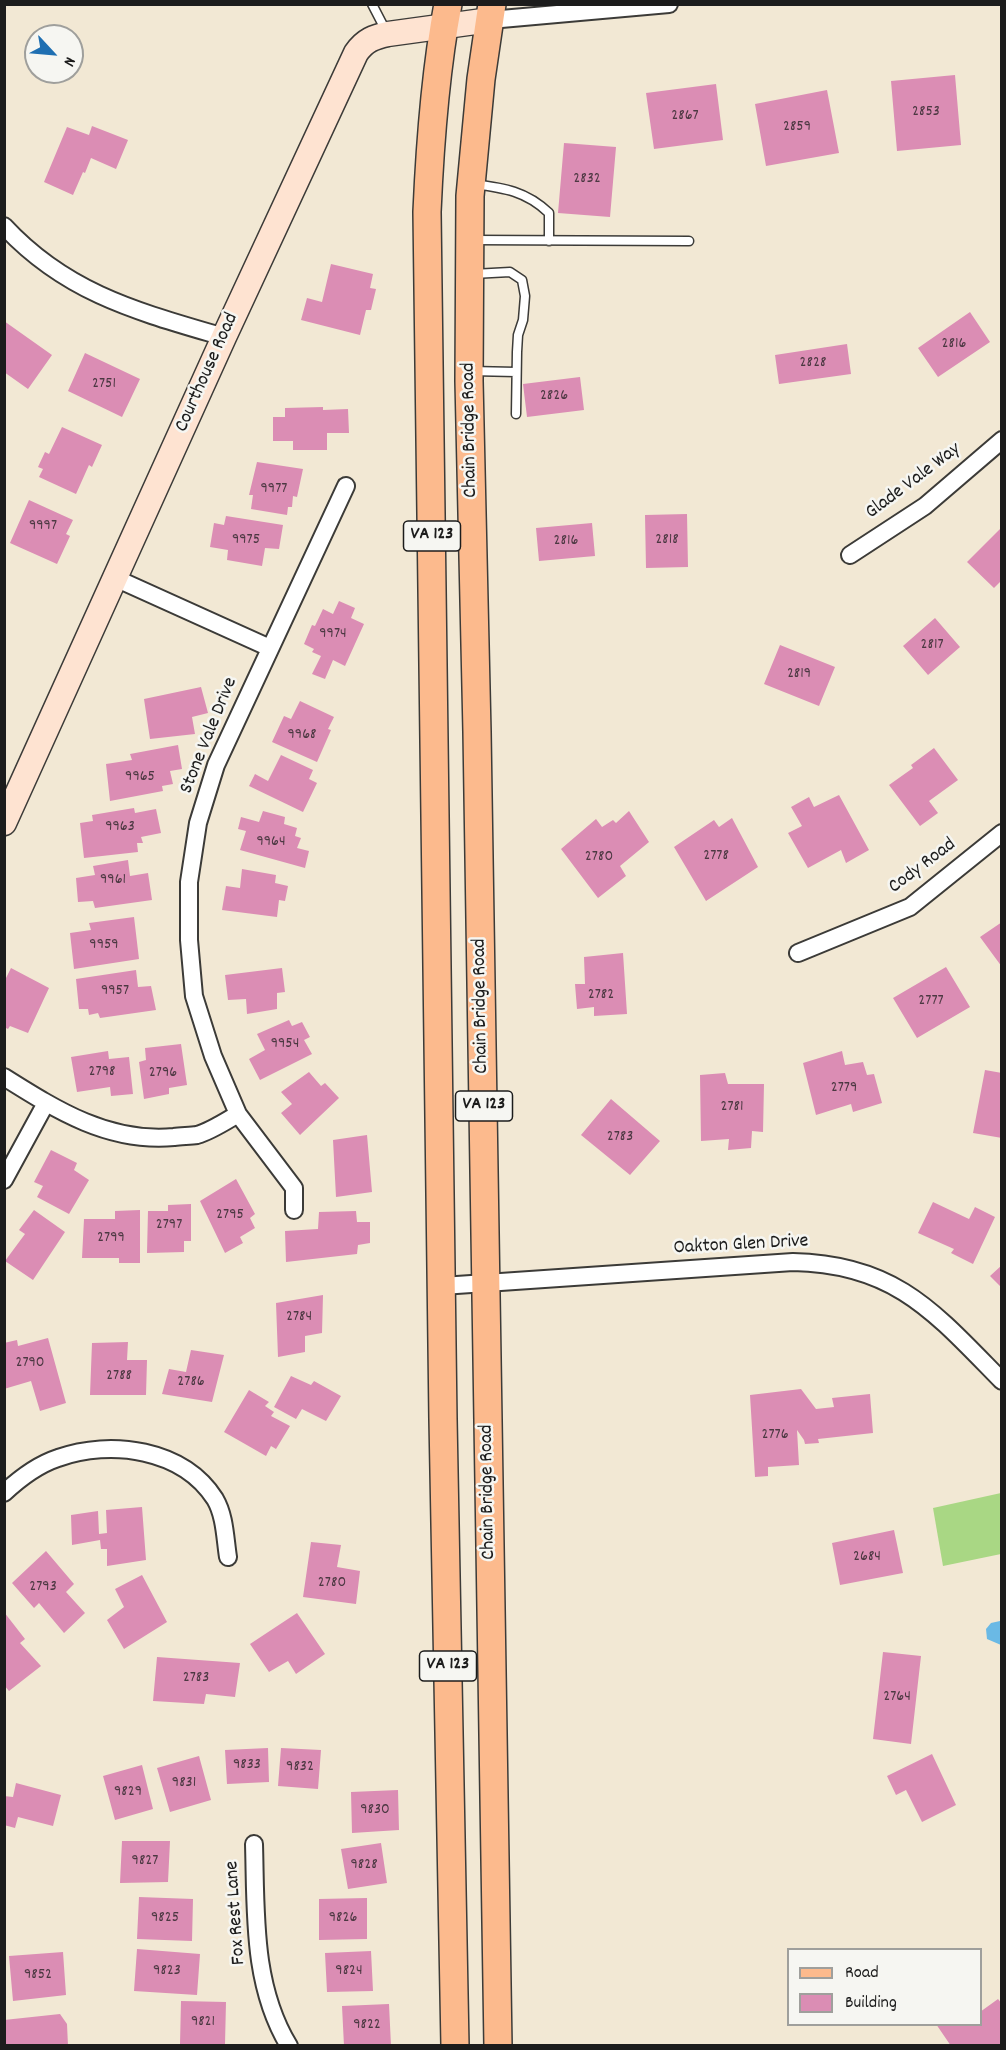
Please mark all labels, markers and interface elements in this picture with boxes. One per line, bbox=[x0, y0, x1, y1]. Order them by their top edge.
north arrow bbox=[24, 24, 84, 84]
text: N bbox=[57, 53, 81, 70]
house number: 2853 bbox=[912, 103, 940, 123]
house number: 2867 bbox=[671, 107, 699, 127]
house number: 2859 bbox=[783, 118, 811, 138]
house number: 2832 bbox=[573, 170, 601, 190]
street label: Courthouse Road bbox=[171, 310, 245, 436]
house number: 2816 bbox=[942, 335, 966, 355]
house number: 2828 bbox=[800, 354, 826, 374]
street label: Chain Bridge Road bbox=[458, 362, 484, 498]
house number: 2751 bbox=[92, 375, 116, 395]
house number: 2826 bbox=[540, 387, 568, 407]
street label: Glade Vale Way bbox=[862, 438, 966, 526]
house number: 9977 bbox=[261, 480, 287, 500]
house number: 9997 bbox=[29, 517, 57, 537]
road number: VA 123 bbox=[404, 521, 460, 551]
house number: 9975 bbox=[232, 531, 260, 551]
house number: 2818 bbox=[655, 531, 679, 551]
house number: 2816 bbox=[554, 532, 578, 552]
house number: 9974 bbox=[319, 625, 347, 645]
house number: 2817 bbox=[920, 636, 944, 656]
house number: 2819 bbox=[787, 665, 811, 685]
street label: Stone Vale Drive bbox=[176, 674, 244, 798]
house number: 9968 bbox=[288, 726, 316, 746]
house number: 9965 bbox=[125, 768, 155, 788]
house number: 9963 bbox=[105, 818, 135, 838]
house number: 9964 bbox=[256, 833, 286, 853]
street label: Cody Road bbox=[885, 834, 961, 900]
house number: 2778 bbox=[703, 847, 729, 867]
house number: 2780 bbox=[585, 848, 613, 868]
house number: 9961 bbox=[100, 871, 126, 891]
house number: 9959 bbox=[89, 936, 119, 956]
street label: Chain Bridge Road bbox=[469, 938, 495, 1074]
house number: 9957 bbox=[101, 982, 129, 1002]
house number: 2782 bbox=[588, 986, 614, 1006]
house number: 2777 bbox=[918, 992, 944, 1012]
house number: 9954 bbox=[271, 1035, 299, 1055]
house number: 2798 bbox=[89, 1063, 115, 1083]
house number: 2796 bbox=[149, 1064, 177, 1084]
house number: 2779 bbox=[831, 1079, 857, 1099]
road number: VA 123 bbox=[456, 1091, 512, 1121]
house number: 2781 bbox=[720, 1098, 744, 1118]
house number: 2783 bbox=[607, 1128, 633, 1148]
house number: 2795 bbox=[216, 1206, 244, 1226]
house number: 2797 bbox=[156, 1216, 182, 1236]
house number: 2799 bbox=[97, 1229, 125, 1249]
street label: Oakton Glen Drive bbox=[673, 1230, 809, 1262]
house number: 2784 bbox=[286, 1308, 312, 1328]
house number: 2790 bbox=[15, 1354, 45, 1374]
house number: 2788 bbox=[106, 1367, 132, 1387]
house number: 2786 bbox=[177, 1373, 205, 1393]
street label: Chain Bridge Road bbox=[476, 1424, 502, 1560]
house number: 2776 bbox=[761, 1426, 789, 1446]
house number: 2684 bbox=[853, 1548, 881, 1568]
house number: 2780 bbox=[318, 1574, 346, 1594]
house number: 2793 bbox=[29, 1578, 57, 1598]
road number: VA 123 bbox=[420, 1651, 476, 1681]
house number: 2783 bbox=[183, 1669, 209, 1689]
house number: 2764 bbox=[883, 1688, 911, 1708]
house number: 9833 bbox=[233, 1756, 261, 1776]
house number: 9832 bbox=[286, 1758, 314, 1778]
house number: 9831 bbox=[172, 1774, 196, 1794]
house number: 9829 bbox=[114, 1783, 142, 1803]
house number: 9830 bbox=[360, 1801, 390, 1821]
house number: 9827 bbox=[132, 1852, 158, 1872]
house number: 9828 bbox=[350, 1856, 378, 1876]
street label: Fox Rest Lane bbox=[221, 1860, 253, 1966]
house number: 9825 bbox=[151, 1909, 179, 1929]
house number: 9826 bbox=[329, 1909, 357, 1929]
legend bbox=[787, 1948, 982, 2026]
text: Road bbox=[845, 1961, 879, 1986]
house number: 9823 bbox=[153, 1962, 181, 1982]
house number: 9824 bbox=[335, 1962, 363, 1982]
house number: 9852 bbox=[24, 1966, 52, 1986]
text: Building bbox=[845, 1991, 897, 2016]
house number: 9821 bbox=[191, 2013, 215, 2033]
house number: 9822 bbox=[353, 2016, 381, 2036]

